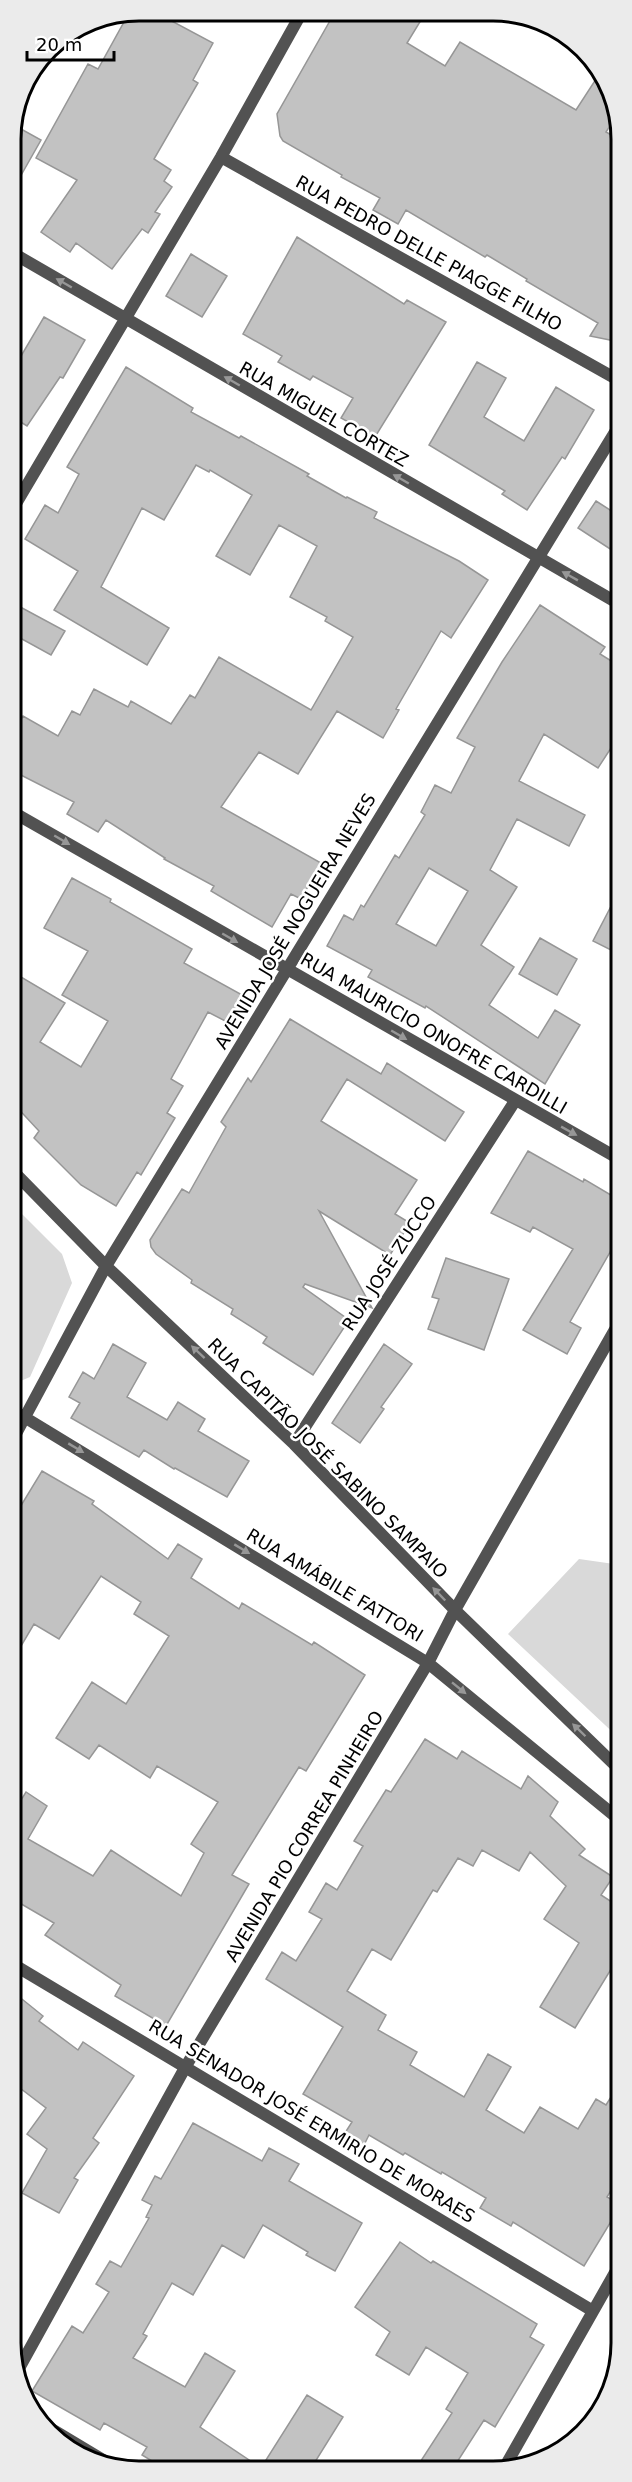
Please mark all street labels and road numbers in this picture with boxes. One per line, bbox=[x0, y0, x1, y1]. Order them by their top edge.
street label: RUA PEDRO DELLE PIAGGE FILHO bbox=[292, 171, 566, 335]
street label: RUA MIGUEL CORTEZ bbox=[236, 357, 412, 471]
street label: AVENIDA JOSÉ NOGUEIRA NEVES bbox=[210, 789, 380, 1053]
street label: RUA MAURICIO ONOFRE CARDILLI bbox=[297, 948, 571, 1118]
street label: RUA JOSÉ ZUCCO bbox=[338, 1192, 440, 1334]
street label: RUA CAPITÃO JOSÉ SABINO SAMPAIO bbox=[204, 1334, 452, 1582]
street label: RUA AMÁBILE FATTORI bbox=[243, 1524, 427, 1646]
street label: AVENIDA PIO CORREA PINHEIRO bbox=[221, 1707, 387, 1965]
street label: RUA SENADOR JOSÉ ERMIRIO DE MORAES bbox=[145, 2015, 479, 2227]

